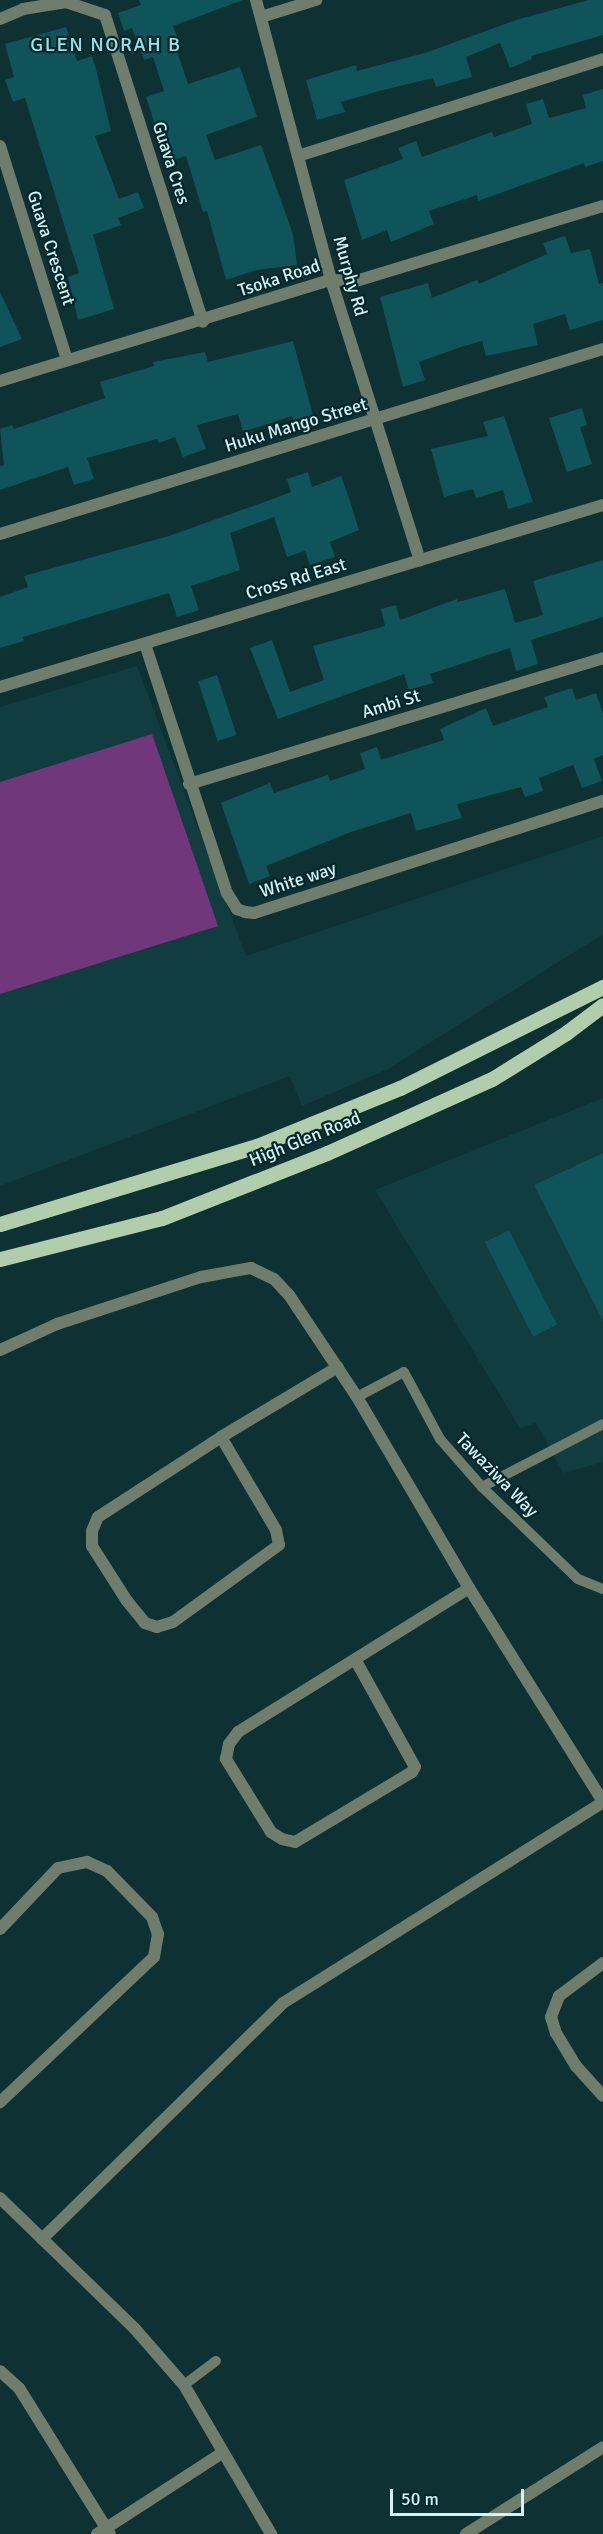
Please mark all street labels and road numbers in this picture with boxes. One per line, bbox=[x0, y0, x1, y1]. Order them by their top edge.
street label: Guava Cres bbox=[148, 119, 194, 207]
street label: Guava Crescent bbox=[22, 188, 80, 308]
street label: Murphy Rd bbox=[328, 233, 372, 319]
street label: Tsoka Road bbox=[235, 255, 323, 301]
street label: Huku Mango Street bbox=[222, 393, 370, 457]
street label: Cross Rd East bbox=[243, 554, 349, 604]
street label: Ambi St bbox=[359, 685, 423, 723]
street label: White way bbox=[257, 858, 339, 902]
street label: High Glen Road bbox=[246, 1107, 364, 1171]
street label: Tawaziwa Way bbox=[451, 1428, 543, 1522]

